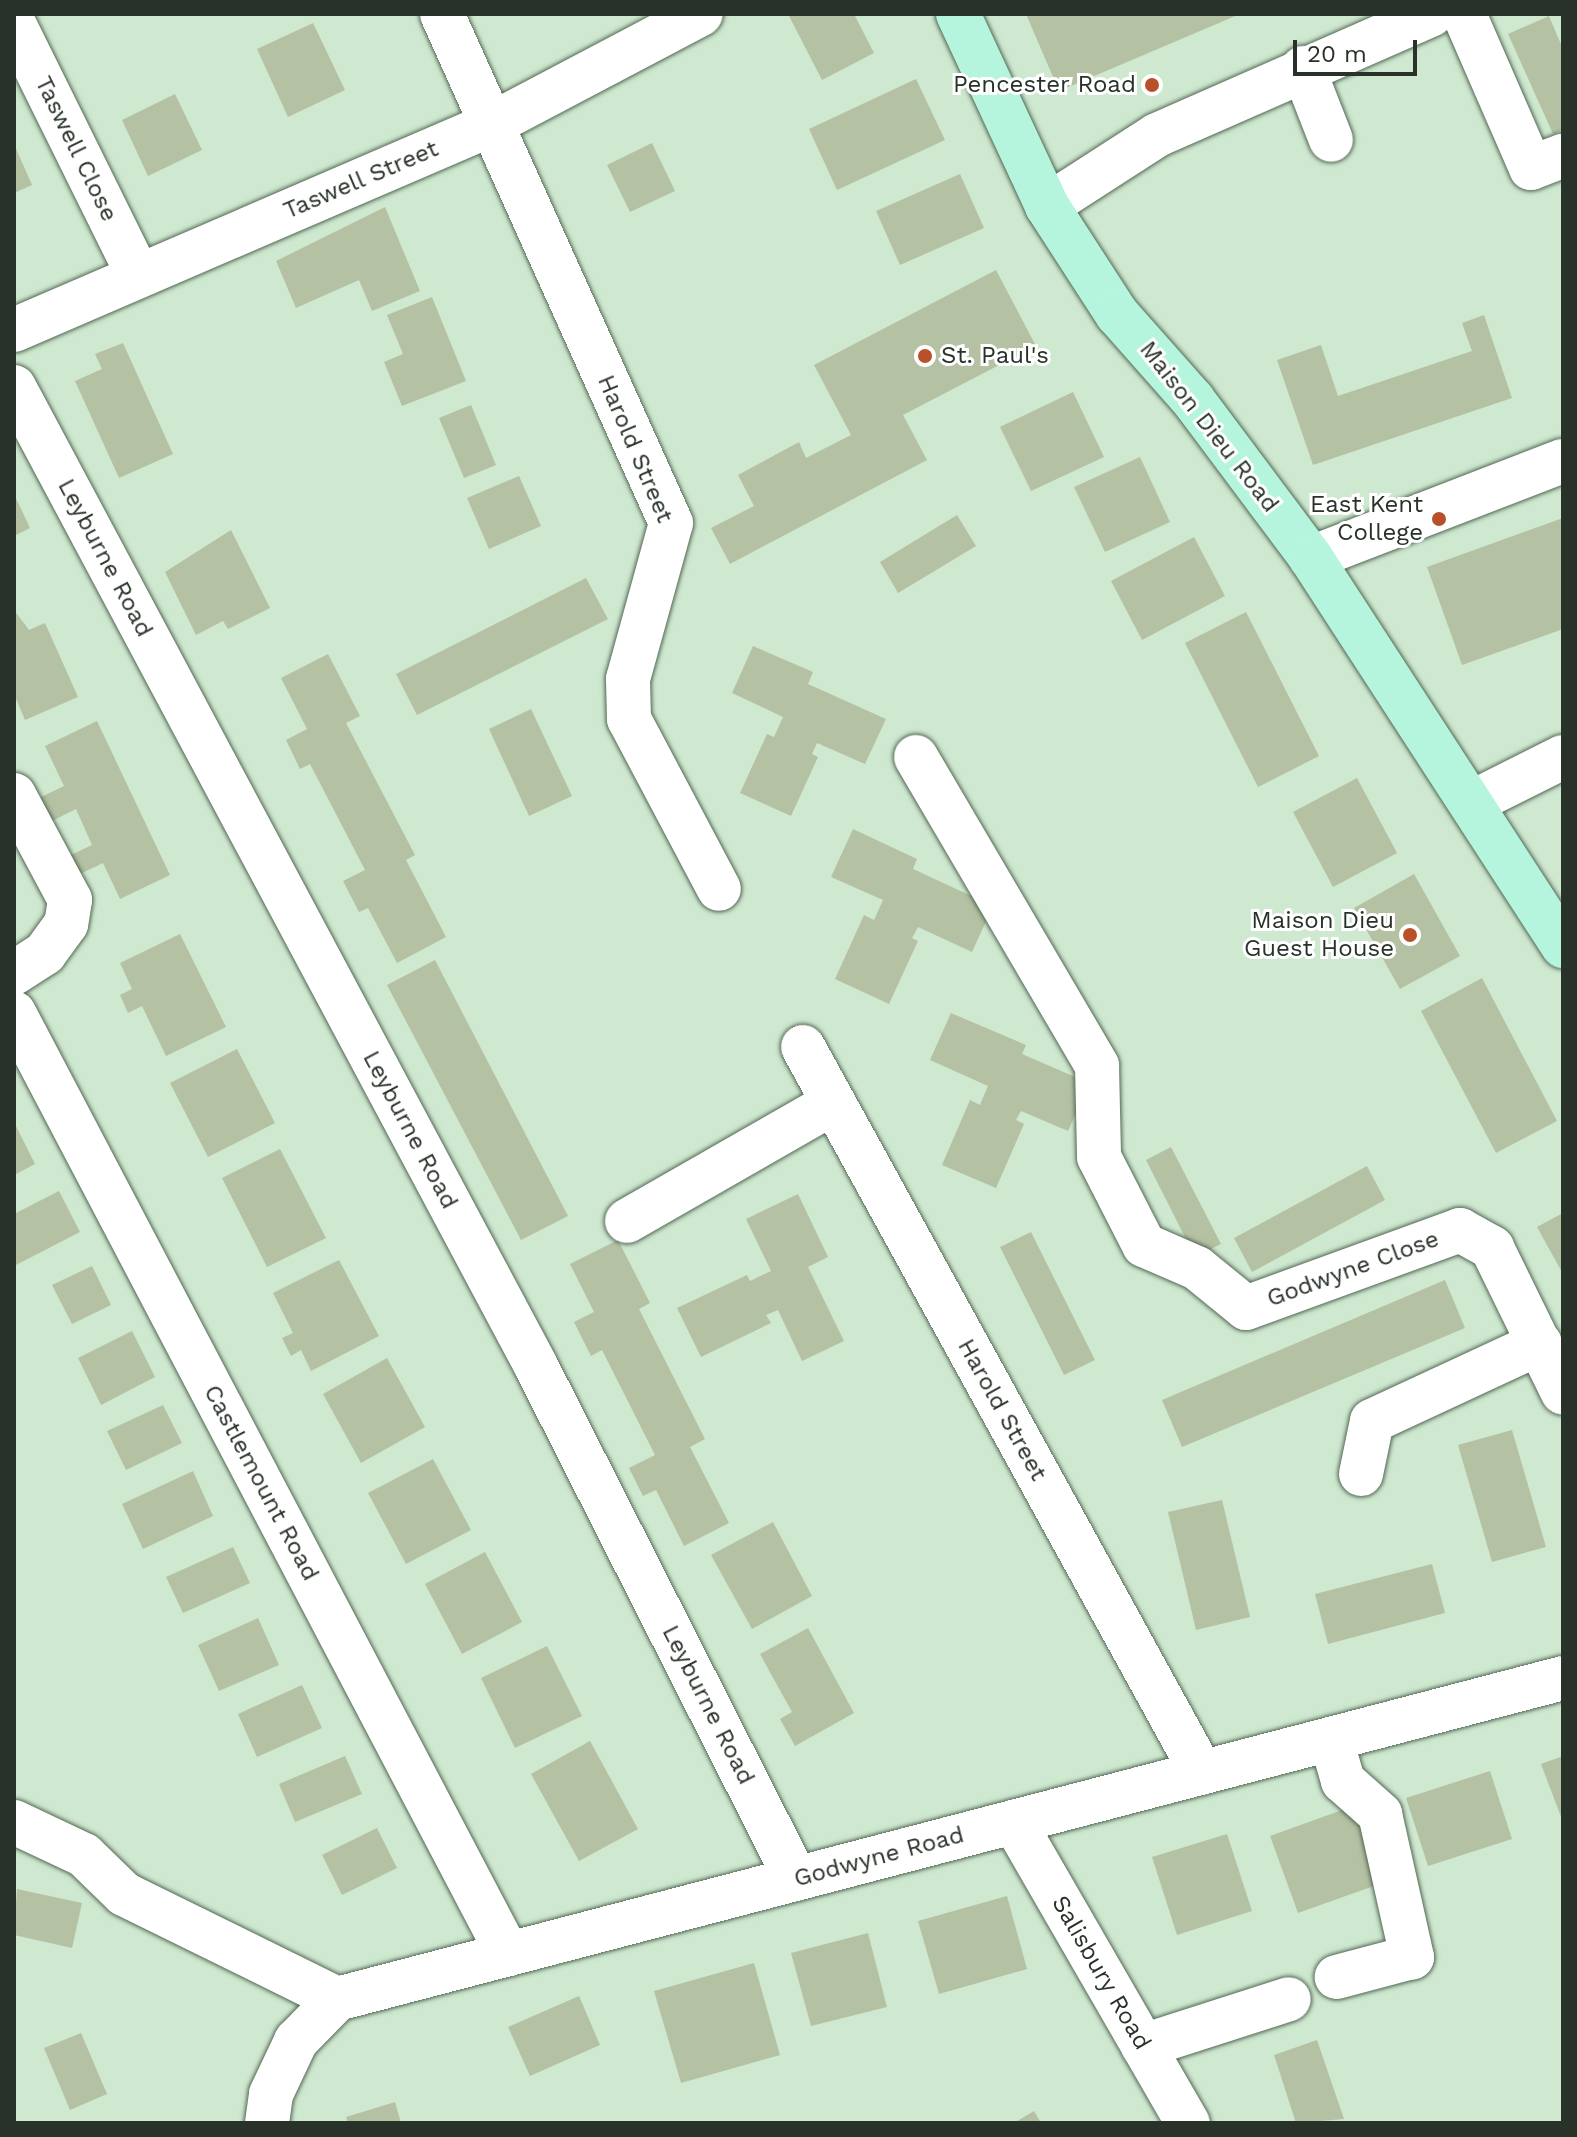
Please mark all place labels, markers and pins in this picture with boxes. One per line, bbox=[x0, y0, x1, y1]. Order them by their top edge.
place label: Pencester Road bbox=[952, 71, 1136, 99]
marker: Pencester Road bbox=[1143, 76, 1161, 94]
place label: St. Paul's bbox=[941, 342, 1049, 370]
marker: St. Paul's bbox=[916, 347, 934, 365]
place label: East Kent College bbox=[1310, 491, 1423, 547]
marker: East Kent College bbox=[1430, 510, 1448, 528]
place label: Maison Dieu Guest House bbox=[1244, 907, 1394, 963]
marker: Maison Dieu Guest House bbox=[1401, 926, 1419, 944]

